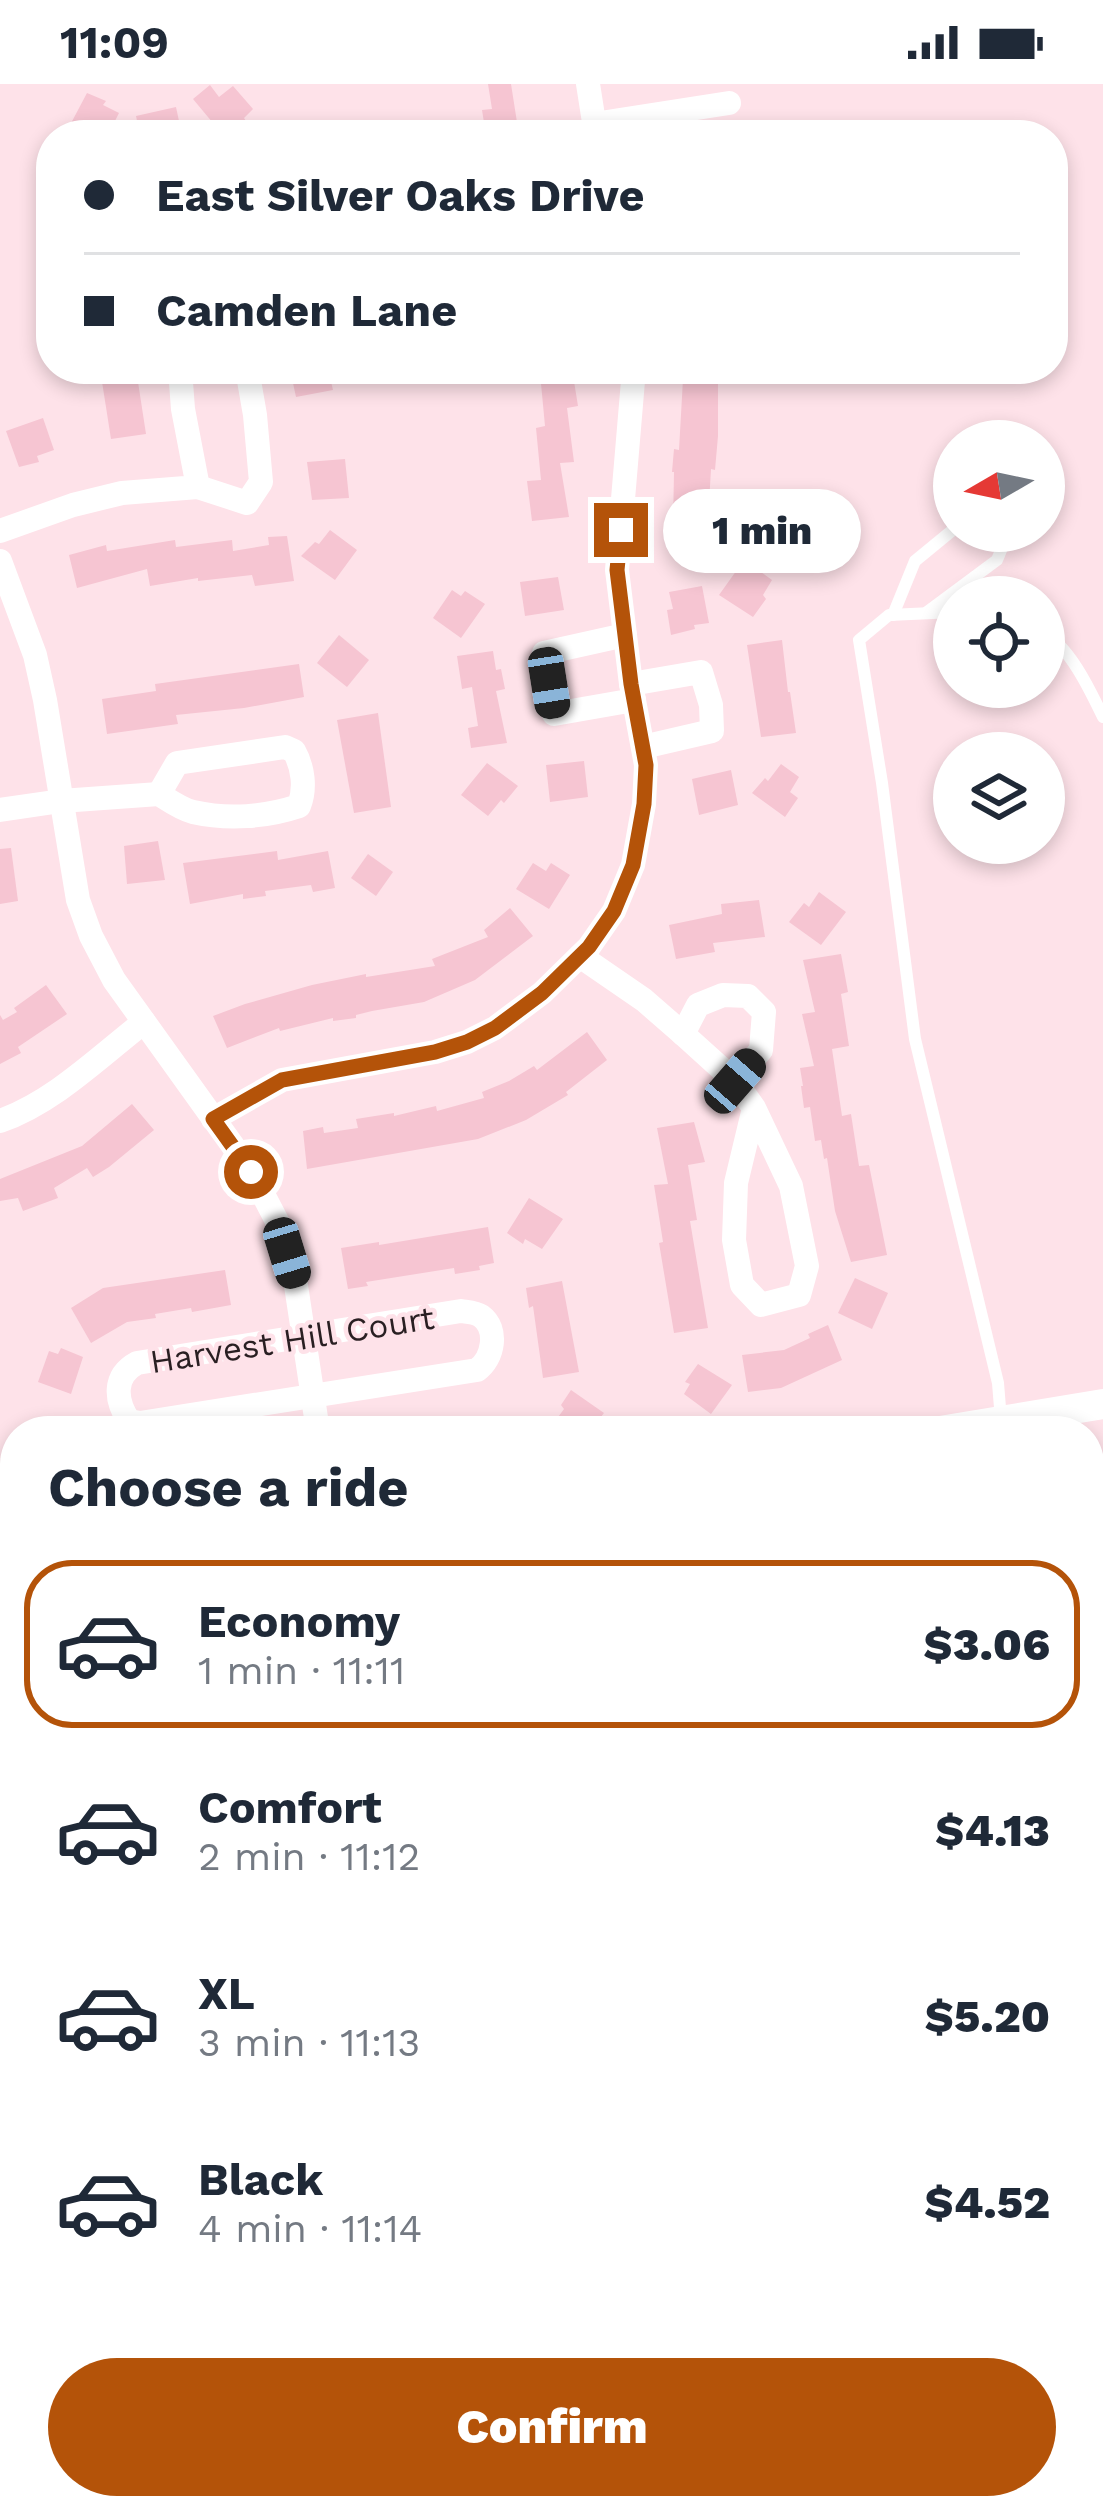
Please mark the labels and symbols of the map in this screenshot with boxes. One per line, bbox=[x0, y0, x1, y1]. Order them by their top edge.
north arrow bbox=[933, 420, 1065, 552]
callout: 1 min bbox=[663, 488, 861, 572]
route end bbox=[594, 503, 648, 557]
car bbox=[526, 645, 572, 721]
car bbox=[698, 1042, 772, 1120]
route start bbox=[224, 1145, 278, 1199]
car bbox=[259, 1213, 315, 1293]
street label: Harvest Hill Court bbox=[147, 1298, 437, 1381]

